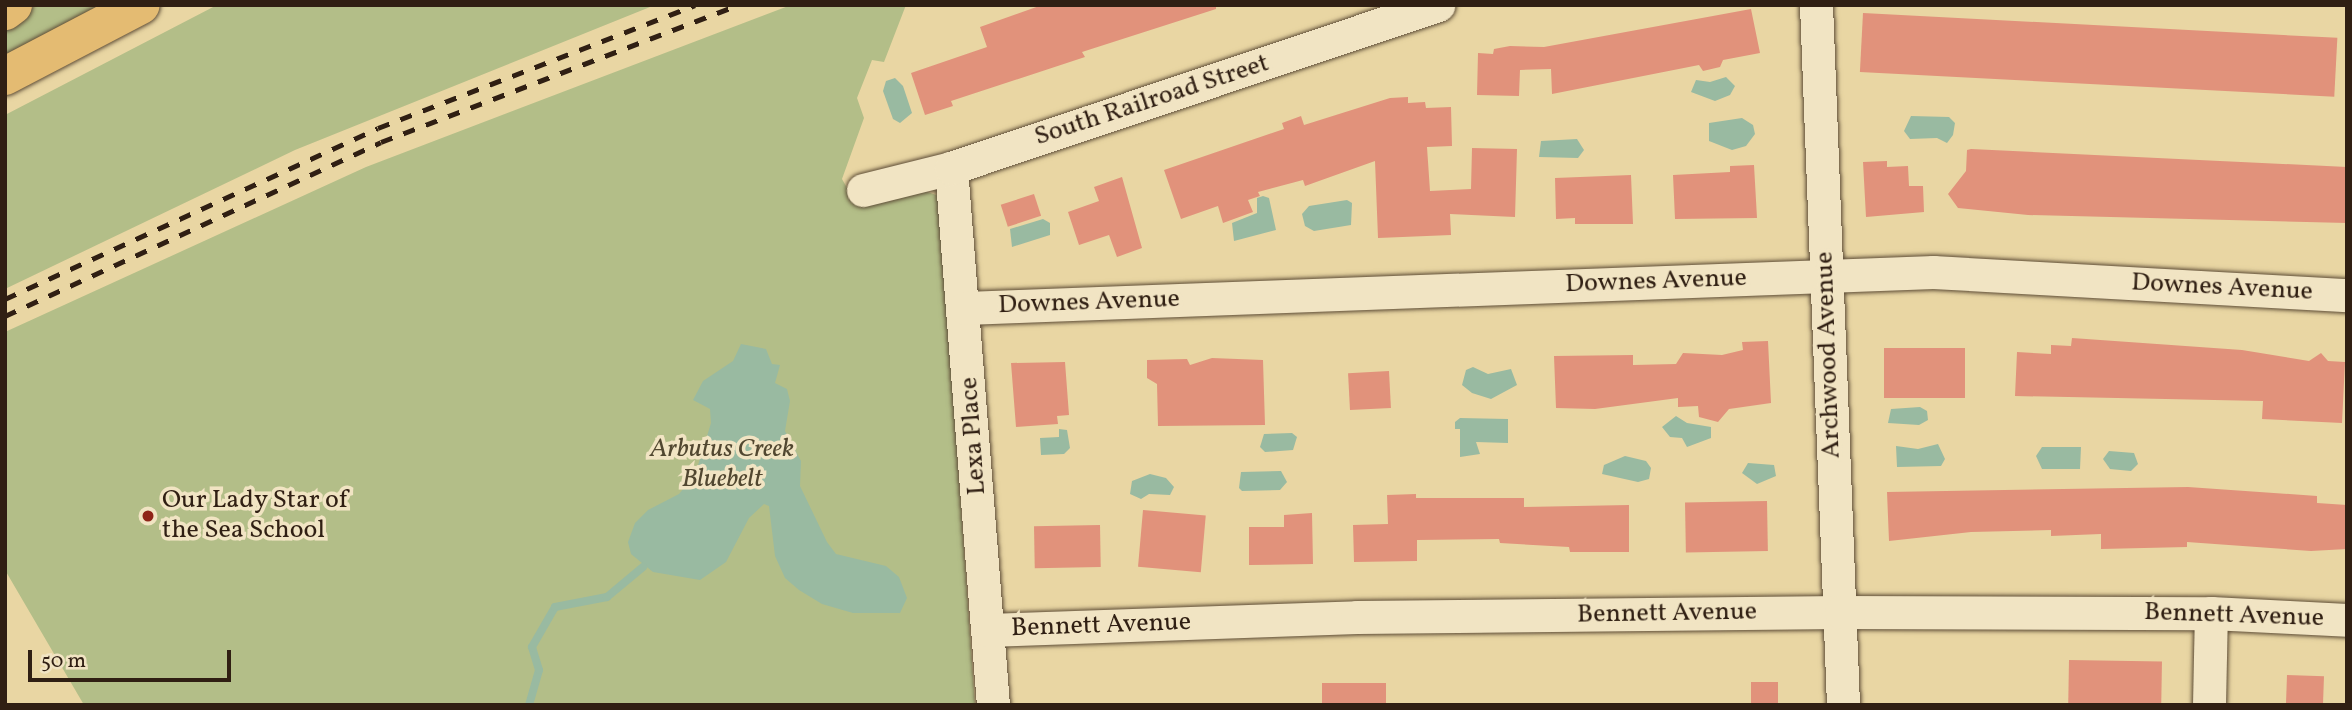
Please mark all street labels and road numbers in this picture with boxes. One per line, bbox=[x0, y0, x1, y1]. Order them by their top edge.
street label: South Railroad Street bbox=[1031, 48, 1273, 154]
street label: Archwood Avenue bbox=[1810, 251, 1848, 459]
street label: Downes Avenue bbox=[1565, 263, 1747, 301]
street label: Downes Avenue bbox=[2130, 268, 2314, 308]
street label: Downes Avenue bbox=[998, 284, 1180, 322]
street label: Lexa Place bbox=[954, 376, 994, 496]
street label: Bennett Avenue bbox=[1577, 597, 1757, 631]
street label: Bennett Avenue bbox=[2143, 597, 2325, 635]
street label: Bennett Avenue bbox=[1010, 607, 1192, 645]

